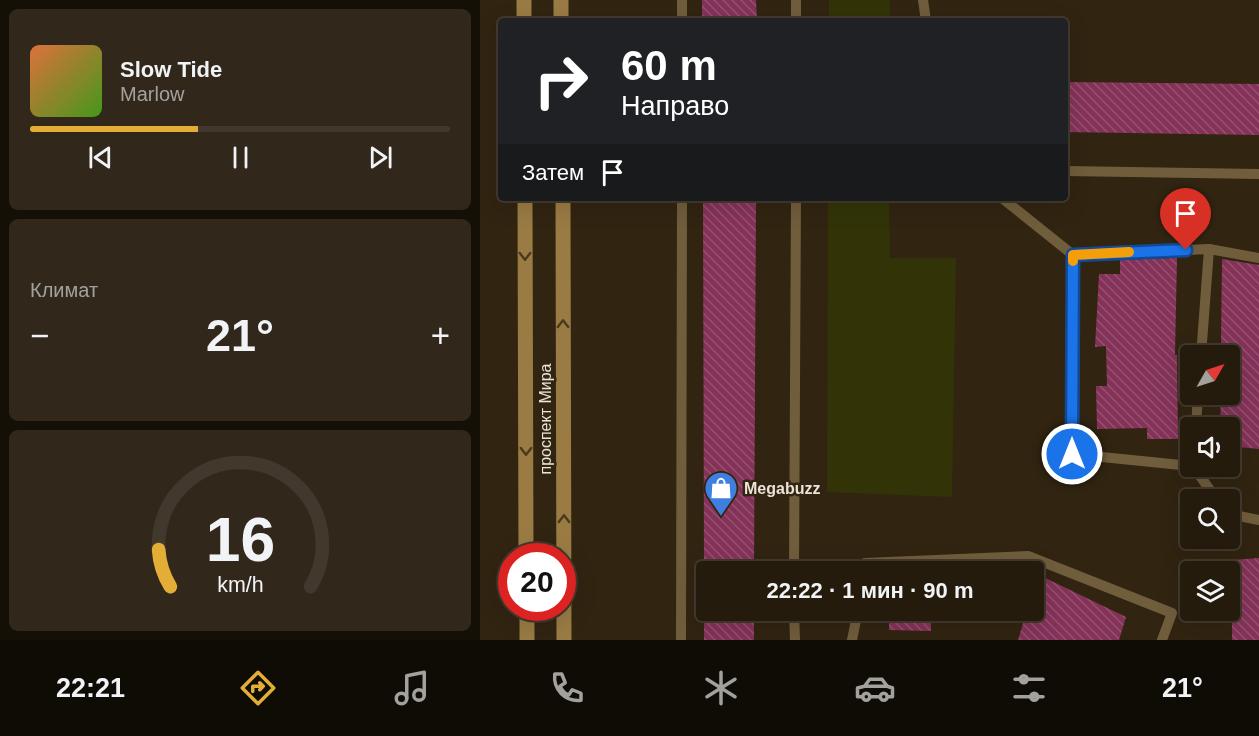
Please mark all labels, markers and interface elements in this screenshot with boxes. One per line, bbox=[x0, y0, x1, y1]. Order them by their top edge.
icon: right bbox=[522, 42, 600, 120]
text: 60 m bbox=[621, 42, 717, 89]
text: Slow Tide bbox=[120, 57, 222, 82]
text: Marlow bbox=[120, 83, 184, 105]
text: Направо bbox=[621, 91, 729, 121]
icon: previous bbox=[84, 141, 117, 174]
icon: pause bbox=[224, 141, 257, 174]
icon: next bbox=[364, 141, 397, 174]
icon: arrive bbox=[596, 156, 629, 189]
text: Затем bbox=[522, 160, 584, 185]
pin bbox=[1160, 188, 1211, 250]
icon: arrive bbox=[1169, 197, 1202, 230]
one-way arrow bbox=[519, 252, 531, 261]
text: Климат bbox=[30, 279, 98, 301]
text: 21° bbox=[206, 310, 274, 361]
text: − bbox=[30, 317, 49, 354]
text: + bbox=[431, 317, 450, 354]
one-way arrow bbox=[557, 319, 569, 328]
north arrow bbox=[1180, 345, 1240, 405]
map controls bbox=[1180, 345, 1240, 621]
street label: проспект Мира bbox=[537, 363, 554, 475]
button: sound bbox=[1180, 417, 1240, 477]
position arrow bbox=[1040, 422, 1104, 486]
one-way arrow bbox=[520, 447, 532, 456]
shop icon: Megabuzz bbox=[703, 470, 739, 517]
place label: Megabuzz bbox=[744, 480, 820, 497]
button: search bbox=[1180, 489, 1240, 549]
text: 16 bbox=[205, 506, 275, 575]
one-way arrow bbox=[558, 514, 570, 523]
speed limit sign: 20 bbox=[498, 543, 576, 621]
button: layers bbox=[1180, 561, 1240, 621]
text: km/h bbox=[217, 574, 263, 598]
text: 22:22 · 1 мин · 90 m bbox=[767, 578, 973, 603]
icon: directions bbox=[237, 667, 279, 709]
icon: music bbox=[391, 667, 433, 709]
icon: phone bbox=[546, 667, 588, 709]
icon: climate bbox=[700, 667, 742, 709]
icon: car bbox=[854, 667, 896, 709]
icon: filters bbox=[1008, 667, 1050, 709]
text: 22:21 bbox=[56, 673, 125, 703]
text: 21° bbox=[1162, 673, 1203, 703]

